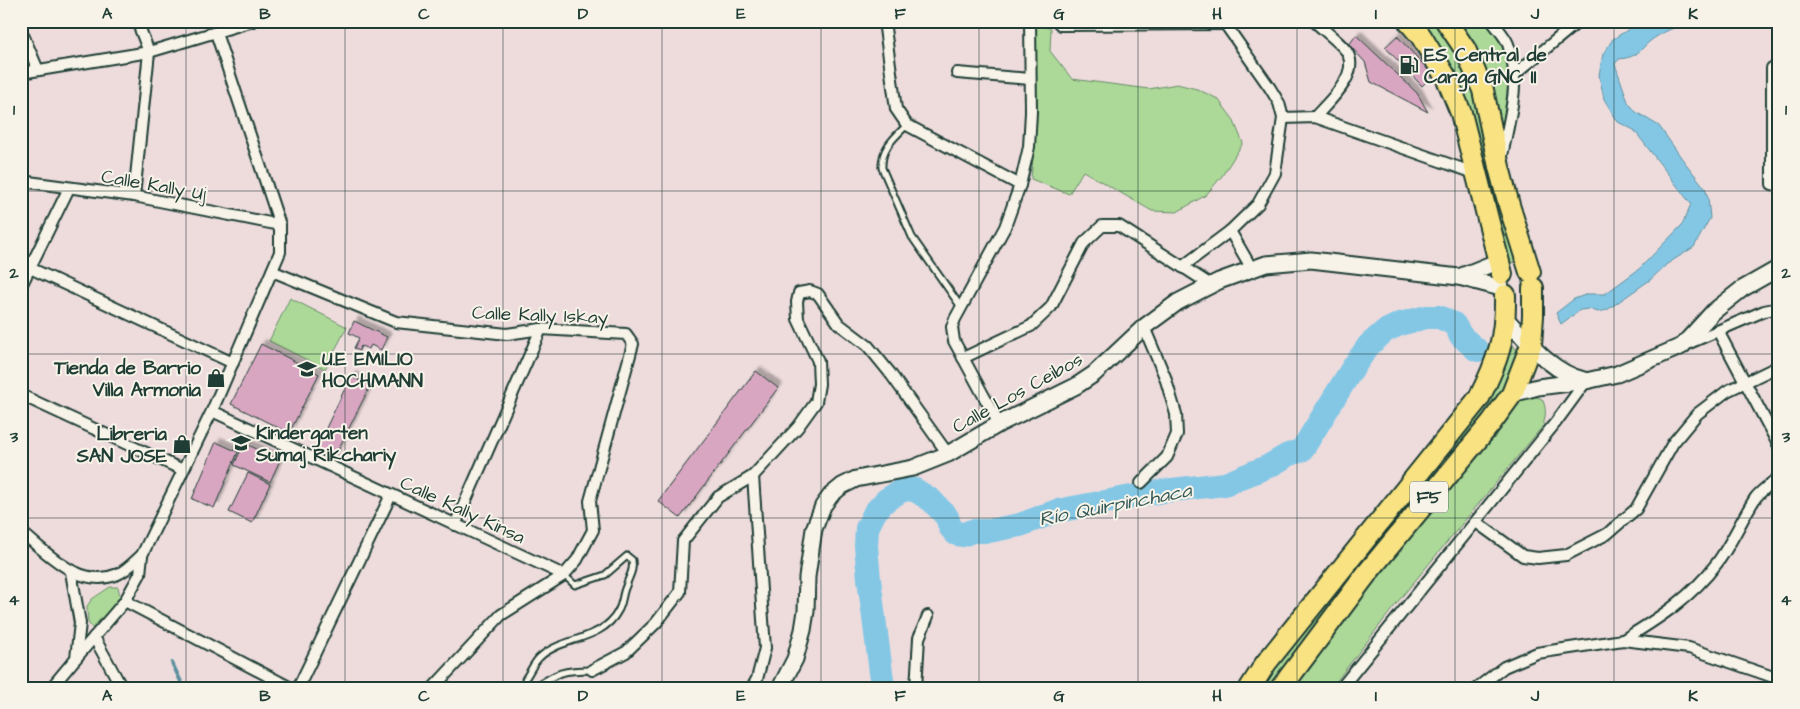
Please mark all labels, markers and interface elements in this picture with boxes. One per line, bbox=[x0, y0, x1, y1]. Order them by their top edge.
text: A bbox=[102, 3, 113, 25]
text: B bbox=[259, 3, 271, 25]
text: C bbox=[418, 3, 430, 25]
text: D bbox=[578, 3, 589, 25]
text: E bbox=[736, 3, 746, 25]
text: F bbox=[894, 3, 906, 25]
text: G bbox=[1053, 3, 1065, 25]
text: H bbox=[1212, 3, 1222, 25]
text: I bbox=[1375, 3, 1377, 25]
text: J bbox=[1530, 3, 1540, 25]
text: K bbox=[1688, 3, 1698, 25]
place label: ES Central de Carga GNC II bbox=[1424, 42, 1547, 92]
fuel station icon: ES Central de Carga GNC II bbox=[1398, 54, 1420, 76]
text: 1 bbox=[13, 99, 16, 121]
text: 1 bbox=[1785, 99, 1788, 121]
street label: Calle Kally Uj bbox=[99, 163, 209, 209]
text: 2 bbox=[8, 262, 19, 284]
text: 2 bbox=[1780, 262, 1791, 284]
street label: Calle Kally Iskay bbox=[471, 300, 609, 332]
place label: U.E EMILIO HOCHMANN bbox=[322, 346, 423, 395]
street label: Calle Los Ceibos bbox=[948, 346, 1088, 440]
place label: Tienda de Barrio Villa Armonia bbox=[53, 355, 201, 404]
school or university icon: U.E EMILIO HOCHMANN bbox=[296, 358, 318, 380]
shop icon: Tienda de Barrio Villa Armonia bbox=[205, 367, 227, 389]
place label: Kindergarten Sumaj Rikchariy bbox=[255, 420, 397, 470]
place label: Libreria SAN JOSE bbox=[76, 421, 168, 470]
text: 3 bbox=[9, 426, 19, 448]
text: 3 bbox=[1781, 426, 1791, 448]
school or university icon: Kindergarten Sumaj Rikchariy bbox=[230, 432, 252, 454]
shop icon: Libreria SAN JOSE bbox=[171, 433, 193, 455]
street label: Calle Kally Kinsa bbox=[395, 470, 530, 552]
water label: Río Quirpinchaca bbox=[1037, 476, 1195, 533]
road number: F5 bbox=[1410, 482, 1448, 512]
text: 4 bbox=[9, 589, 20, 611]
text: 4 bbox=[1781, 589, 1792, 611]
text: A bbox=[102, 685, 113, 707]
text: B bbox=[259, 685, 271, 707]
text: C bbox=[418, 685, 430, 707]
text: D bbox=[578, 685, 589, 707]
text: E bbox=[736, 685, 746, 707]
text: F bbox=[894, 685, 906, 707]
text: G bbox=[1053, 685, 1065, 707]
text: H bbox=[1212, 685, 1222, 707]
text: I bbox=[1375, 685, 1377, 707]
text: J bbox=[1530, 685, 1540, 707]
text: K bbox=[1688, 685, 1698, 707]

